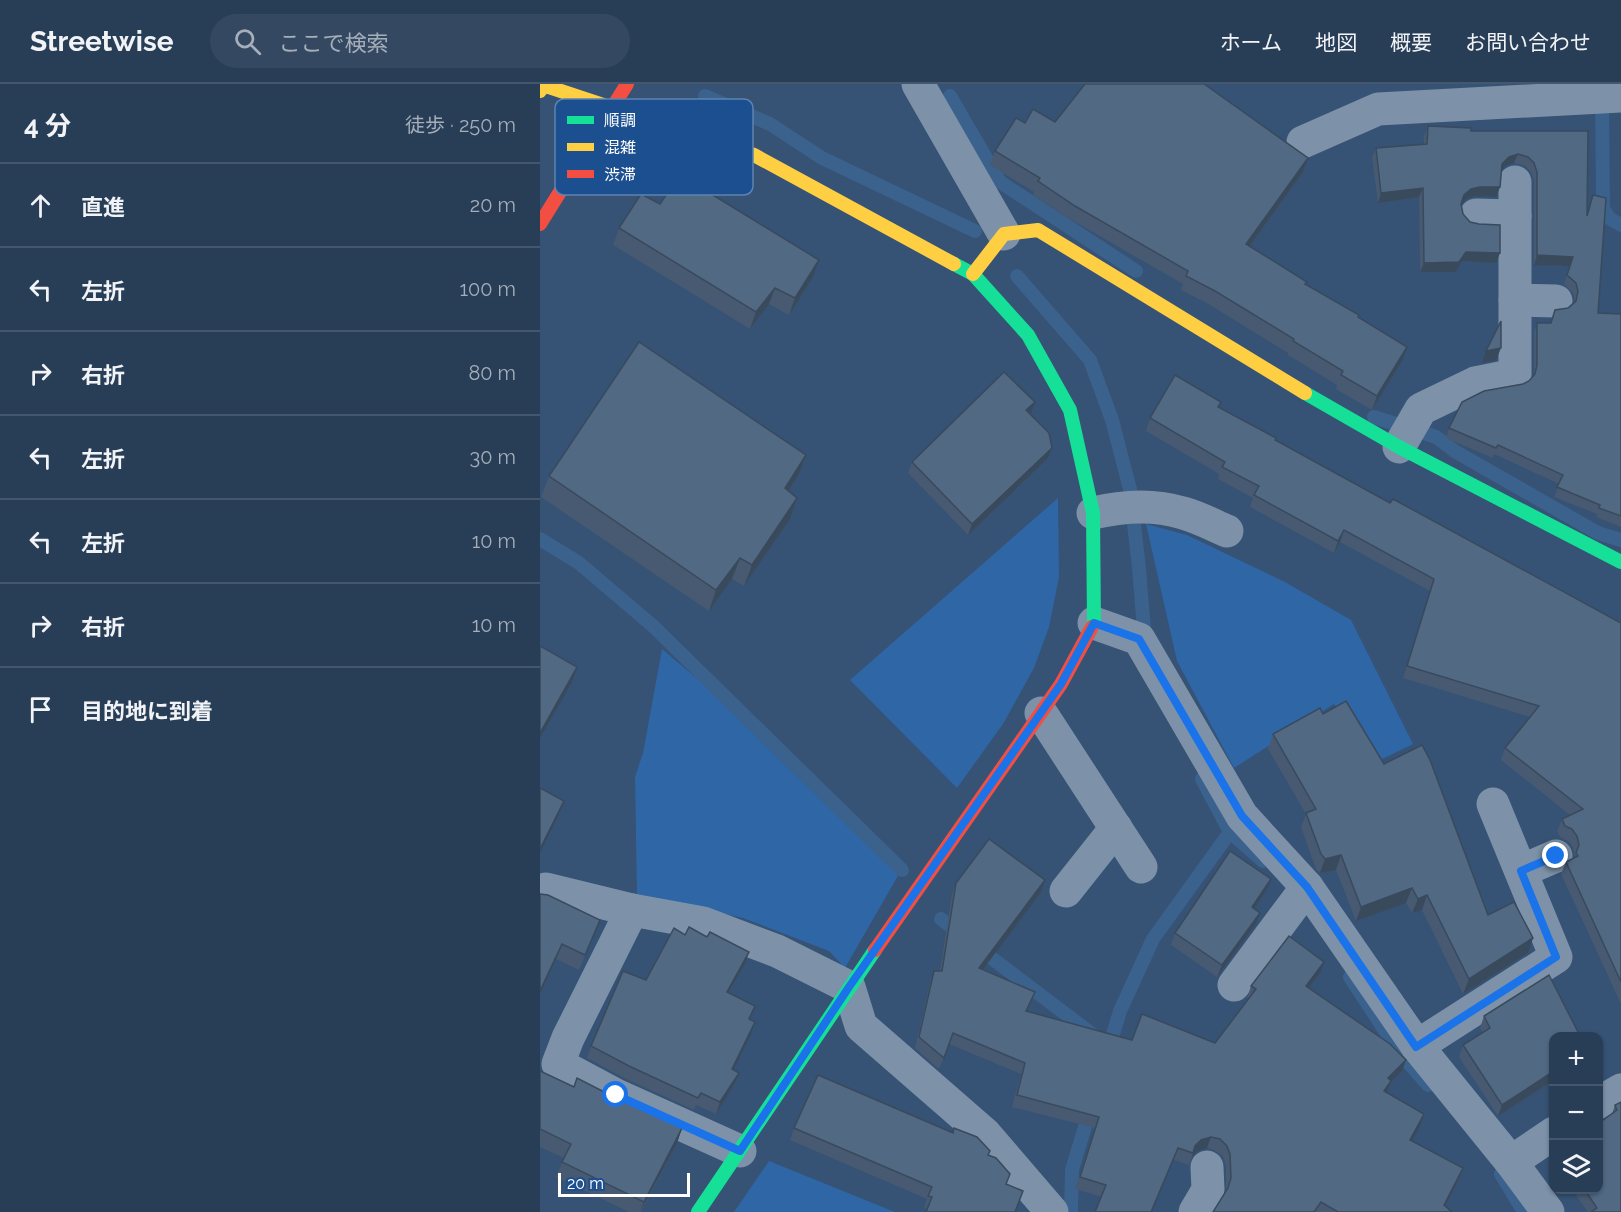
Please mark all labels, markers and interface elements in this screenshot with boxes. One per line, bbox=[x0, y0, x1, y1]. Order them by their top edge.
search box bbox=[210, 14, 630, 68]
text: Streetwise bbox=[30, 25, 174, 58]
icon: search bbox=[231, 25, 264, 58]
text: ここで検索 bbox=[279, 30, 389, 56]
text: ホーム bbox=[1220, 30, 1282, 55]
text: 地図 bbox=[1315, 30, 1357, 55]
text: 概要 bbox=[1390, 30, 1432, 55]
text: お問い合わせ bbox=[1465, 30, 1591, 55]
legend bbox=[555, 99, 753, 195]
text: 4 分 bbox=[24, 111, 71, 141]
text: 順調 bbox=[604, 111, 636, 130]
text: 徒歩 · 250 m bbox=[405, 113, 516, 137]
text: 混雑 bbox=[604, 138, 636, 157]
text: 渋滞 bbox=[604, 165, 636, 184]
icon: ahead bbox=[24, 189, 57, 222]
text: 20 m bbox=[470, 193, 516, 217]
text: 直進 bbox=[81, 194, 125, 220]
icon: left bbox=[24, 273, 57, 306]
text: 100 m bbox=[459, 277, 516, 301]
text: 左折 bbox=[81, 278, 125, 304]
icon: right bbox=[24, 357, 57, 390]
text: 80 m bbox=[468, 361, 516, 385]
text: 右折 bbox=[81, 362, 125, 388]
icon: left bbox=[24, 441, 57, 474]
text: 30 m bbox=[470, 445, 516, 469]
text: 左折 bbox=[81, 446, 125, 472]
icon: left bbox=[24, 525, 57, 558]
text: 10 m bbox=[472, 529, 516, 553]
text: 左折 bbox=[81, 530, 125, 556]
icon: right bbox=[24, 609, 57, 642]
text: 10 m bbox=[472, 613, 516, 637]
text: 右折 bbox=[81, 614, 125, 640]
icon: arrive bbox=[24, 693, 57, 726]
text: 目的地に到着 bbox=[81, 698, 213, 724]
route end bbox=[1542, 842, 1568, 868]
map controls bbox=[1549, 1032, 1603, 1194]
button: + bbox=[1549, 1032, 1603, 1086]
route start bbox=[602, 1081, 628, 1107]
button: − bbox=[1549, 1086, 1603, 1140]
button: layers bbox=[1549, 1140, 1603, 1194]
scale bar bbox=[558, 1170, 690, 1198]
text: 20 m bbox=[567, 1174, 604, 1193]

